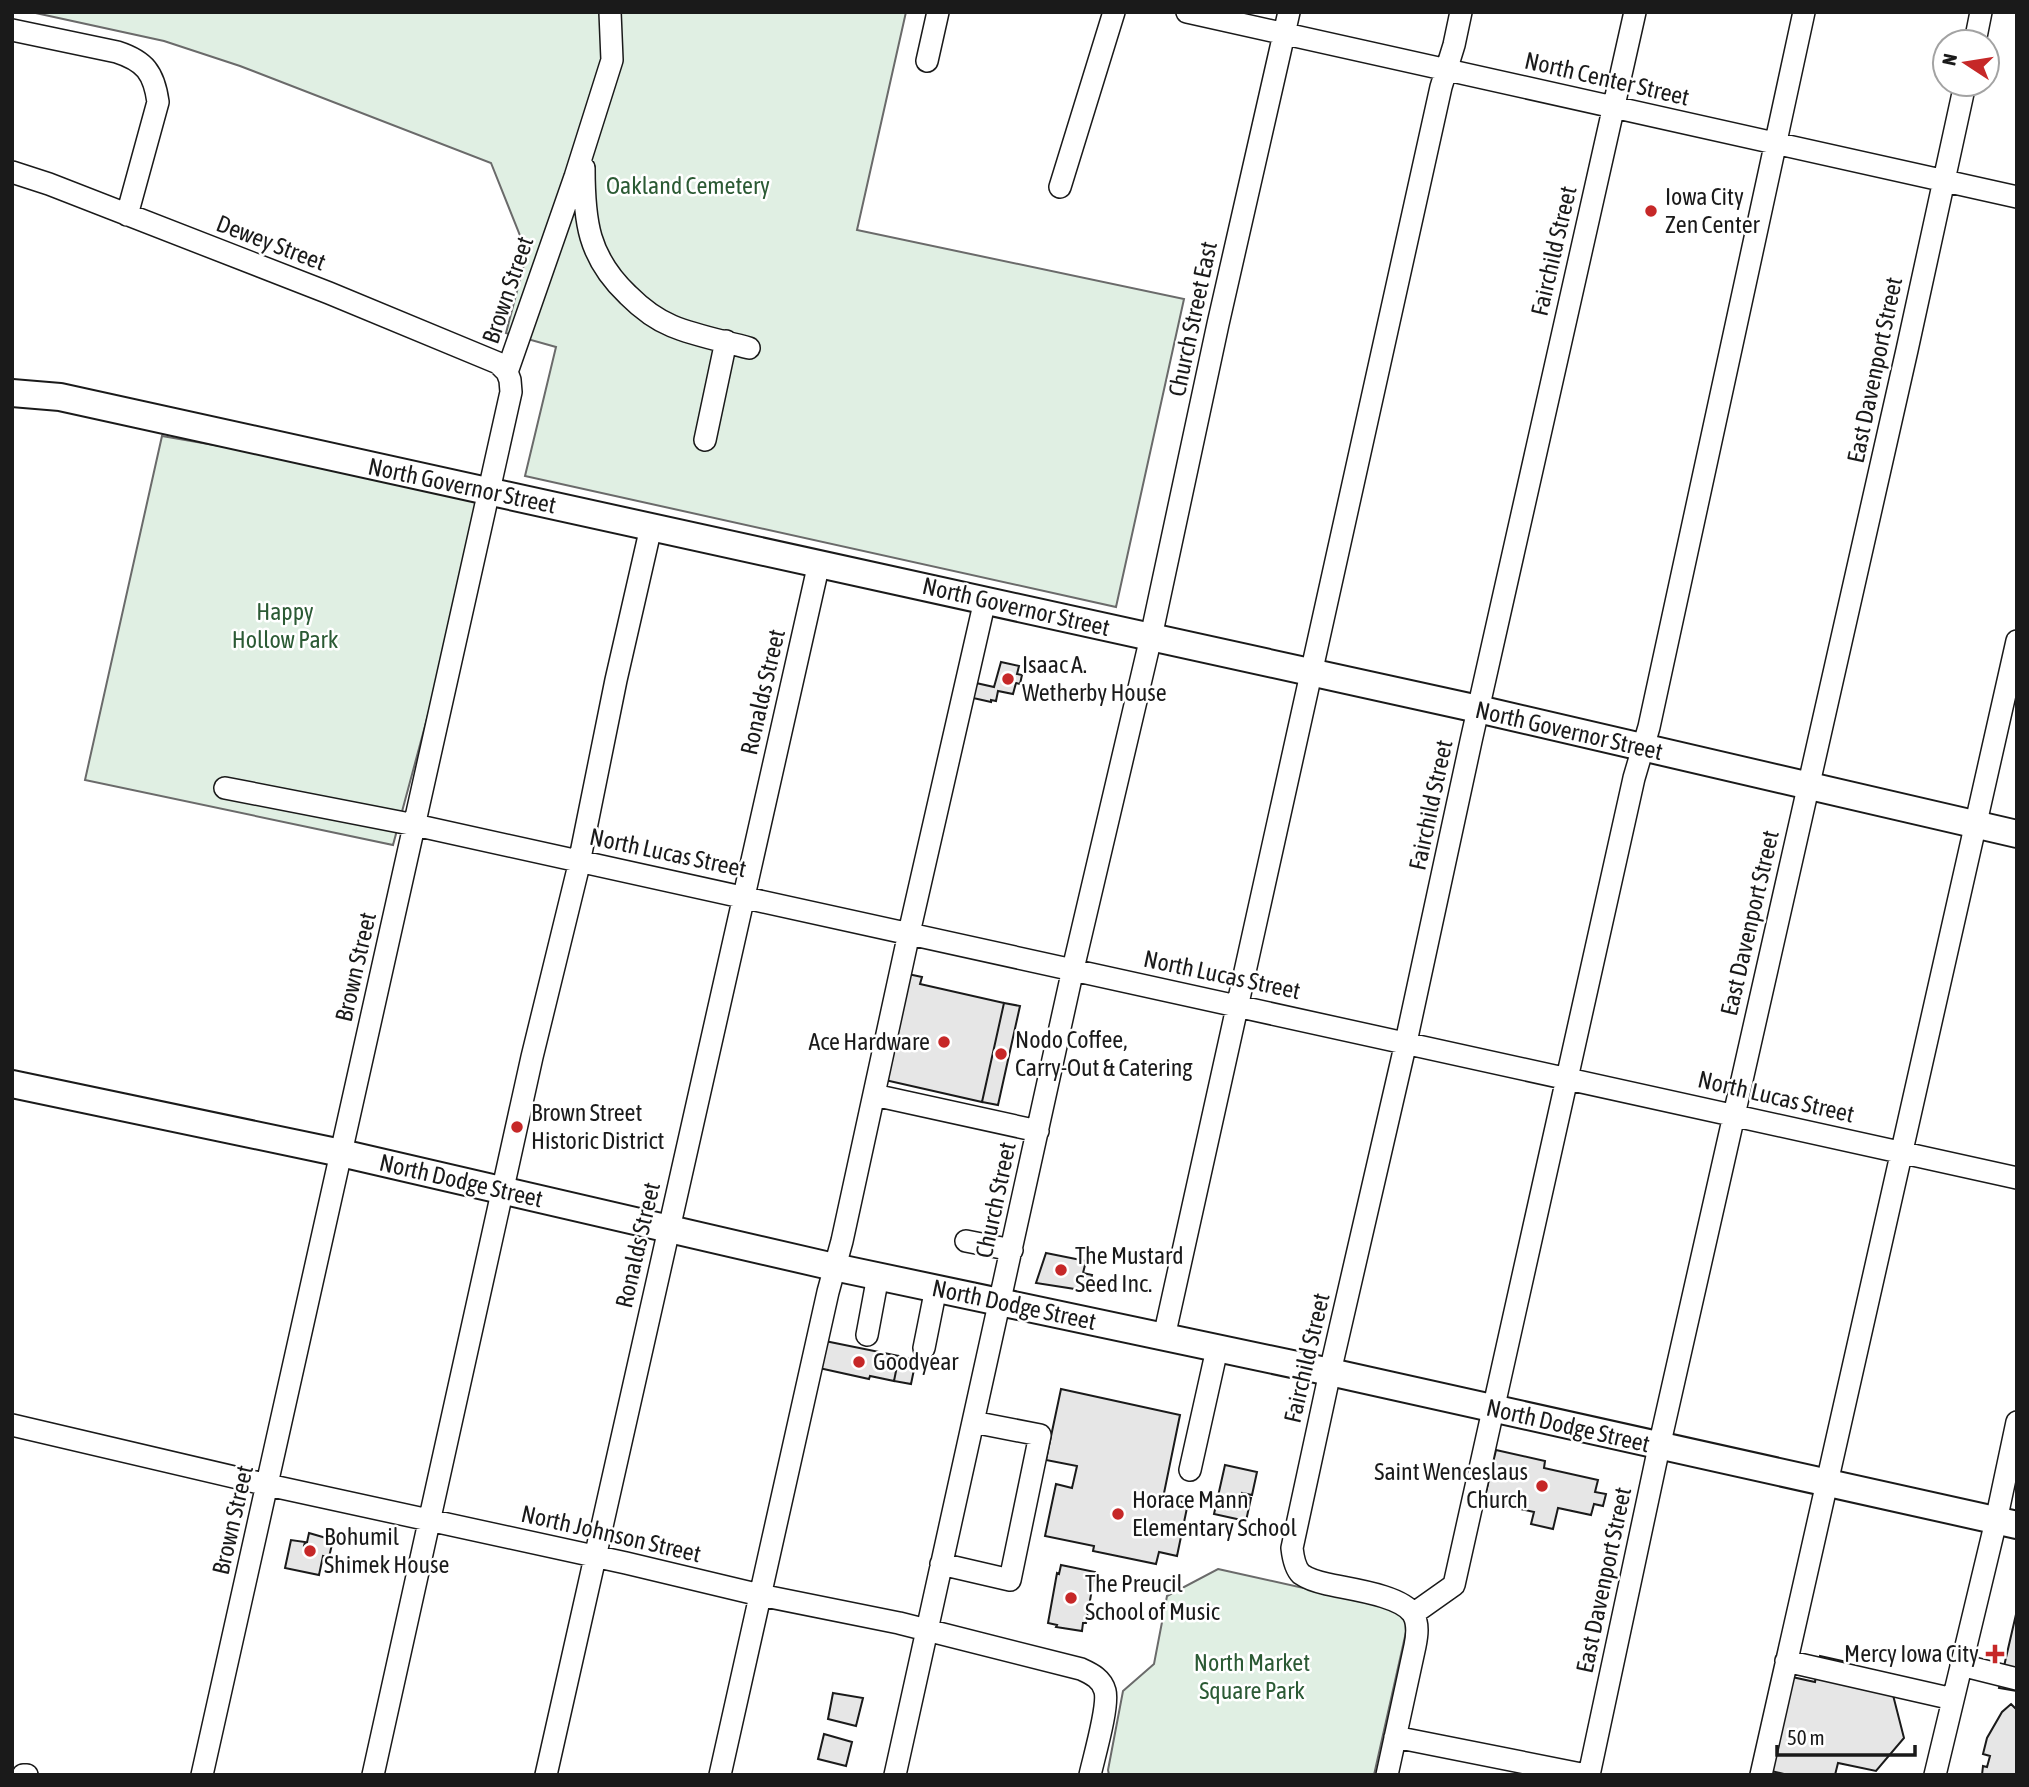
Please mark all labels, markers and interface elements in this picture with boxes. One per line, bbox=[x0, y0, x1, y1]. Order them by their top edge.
north arrow bbox=[1931, 28, 2001, 98]
street label: North Center Street bbox=[1522, 46, 1692, 111]
text: N bbox=[1937, 52, 1961, 67]
park label: Oakland Cemetery bbox=[606, 172, 770, 199]
street label: Fairchild Street bbox=[1525, 183, 1582, 318]
place label: Iowa City Zen Center bbox=[1665, 183, 1761, 238]
marker: Iowa City Zen Center bbox=[1643, 203, 1659, 219]
street label: Dewey Street bbox=[213, 209, 330, 276]
street label: Brown Street bbox=[477, 233, 538, 347]
street label: Church Street East bbox=[1163, 239, 1222, 399]
street label: East Davenport Street bbox=[1842, 274, 1907, 465]
street label: North Governor Street bbox=[366, 452, 559, 519]
street label: North Governor Street bbox=[920, 572, 1113, 641]
park label: Happy Hollow Park bbox=[232, 598, 339, 653]
street label: Ronalds Street bbox=[735, 626, 790, 757]
place label: Isaac A. Wetherby House bbox=[1022, 651, 1167, 706]
marker: Isaac A. Wetherby House bbox=[1000, 671, 1016, 687]
street label: North Governor Street bbox=[1473, 696, 1666, 765]
street label: Fairchild Street bbox=[1404, 737, 1458, 872]
street label: North Lucas Street bbox=[587, 823, 749, 882]
street label: East Davenport Street bbox=[1715, 828, 1784, 1018]
street label: Brown Street bbox=[330, 909, 381, 1024]
street label: North Lucas Street bbox=[1141, 945, 1303, 1004]
place label: Nodo Coffee, Carry-Out & Catering bbox=[1015, 1026, 1193, 1081]
place label: Ace Hardware bbox=[808, 1028, 930, 1055]
marker: Ace Hardware bbox=[936, 1034, 952, 1050]
marker: Nodo Coffee, Carry-Out & Catering bbox=[993, 1046, 1009, 1062]
street label: North Lucas Street bbox=[1695, 1065, 1857, 1128]
place label: Brown Street Historic District bbox=[531, 1099, 664, 1154]
marker: Brown Street Historic District bbox=[509, 1119, 525, 1135]
street label: Church Street bbox=[970, 1140, 1021, 1260]
street label: North Dodge Street bbox=[377, 1149, 546, 1212]
street label: Ronalds Street bbox=[610, 1179, 665, 1310]
place label: The Mustard Seed Inc. bbox=[1075, 1242, 1184, 1297]
marker: The Mustard Seed Inc. bbox=[1053, 1262, 1069, 1278]
street label: North Dodge Street bbox=[930, 1274, 1099, 1335]
street label: Fairchild Street bbox=[1278, 1290, 1335, 1425]
place label: Goodyear bbox=[873, 1348, 959, 1375]
marker: Goodyear bbox=[851, 1354, 867, 1370]
street label: North Dodge Street bbox=[1484, 1394, 1653, 1457]
place label: Saint Wenceslaus Church bbox=[1374, 1458, 1528, 1513]
street label: Brown Street bbox=[207, 1462, 258, 1577]
marker: Saint Wenceslaus Church bbox=[1534, 1478, 1550, 1494]
street label: East Davenport Street bbox=[1571, 1484, 1636, 1675]
place label: Horace Mann Elementary School bbox=[1132, 1486, 1298, 1541]
street label: North Johnson Street bbox=[519, 1500, 704, 1567]
marker: Horace Mann Elementary School bbox=[1110, 1506, 1126, 1522]
place label: Bohumil Shimek House bbox=[324, 1523, 449, 1578]
marker: Bohumil Shimek House bbox=[302, 1543, 318, 1559]
place label: The Preucil School of Music bbox=[1085, 1570, 1220, 1625]
marker: The Preucil School of Music bbox=[1063, 1590, 1079, 1606]
place label: Mercy Iowa City bbox=[1844, 1640, 1979, 1667]
marker: Mercy Iowa City bbox=[1985, 1644, 2005, 1664]
park label: North Market Square Park bbox=[1194, 1649, 1310, 1704]
scale bar bbox=[1777, 1714, 1915, 1758]
text: 50 m bbox=[1787, 1725, 1825, 1749]

